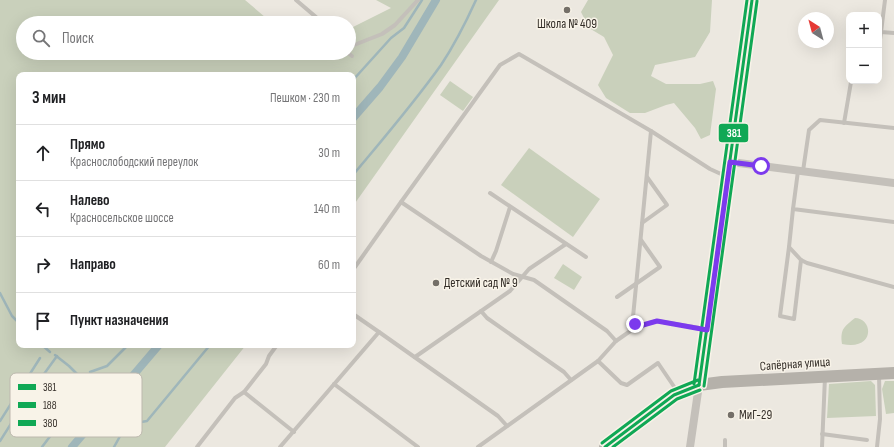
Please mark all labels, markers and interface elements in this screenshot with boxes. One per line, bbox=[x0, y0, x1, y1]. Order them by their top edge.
marker: Школа № 409 bbox=[562, 5, 572, 15]
north arrow bbox=[798, 12, 834, 48]
map controls bbox=[846, 12, 882, 84]
button: + bbox=[846, 12, 882, 48]
search box bbox=[16, 16, 356, 60]
place label: Школа № 409 bbox=[537, 16, 597, 32]
icon: search bbox=[30, 27, 52, 49]
text: Поиск bbox=[62, 29, 94, 48]
button: − bbox=[846, 48, 882, 84]
text: 3 мин bbox=[32, 88, 66, 108]
text: Пешком · 230 m bbox=[270, 90, 340, 106]
line badge: 381 bbox=[718, 123, 749, 143]
text: 381 bbox=[727, 127, 742, 140]
text: Прямо bbox=[70, 135, 105, 154]
icon: ahead bbox=[32, 142, 54, 164]
text: 30 m bbox=[318, 145, 340, 161]
text: Краснослободский переулок bbox=[70, 154, 198, 170]
route start bbox=[752, 157, 770, 175]
text: Налево bbox=[70, 191, 110, 210]
icon: left bbox=[32, 198, 54, 220]
text: 140 m bbox=[314, 201, 340, 217]
text: Красносельское шоссе bbox=[70, 210, 174, 226]
icon: right bbox=[32, 254, 54, 276]
text: Направо bbox=[70, 255, 116, 274]
text: 60 m bbox=[318, 257, 340, 273]
place label: Детский сад № 9 bbox=[444, 275, 518, 291]
marker: Детский сад № 9 bbox=[431, 278, 441, 288]
icon: arrive bbox=[32, 310, 54, 332]
text: Пункт назначения bbox=[70, 311, 168, 330]
route end bbox=[626, 315, 644, 333]
street label: Сапёрная улица bbox=[759, 354, 831, 374]
legend bbox=[10, 373, 142, 437]
text: 381 bbox=[43, 381, 56, 394]
text: 188 bbox=[43, 399, 57, 412]
place label: МиГ-29 bbox=[739, 407, 772, 423]
marker: МиГ-29 bbox=[726, 410, 736, 420]
text: 380 bbox=[43, 417, 57, 430]

